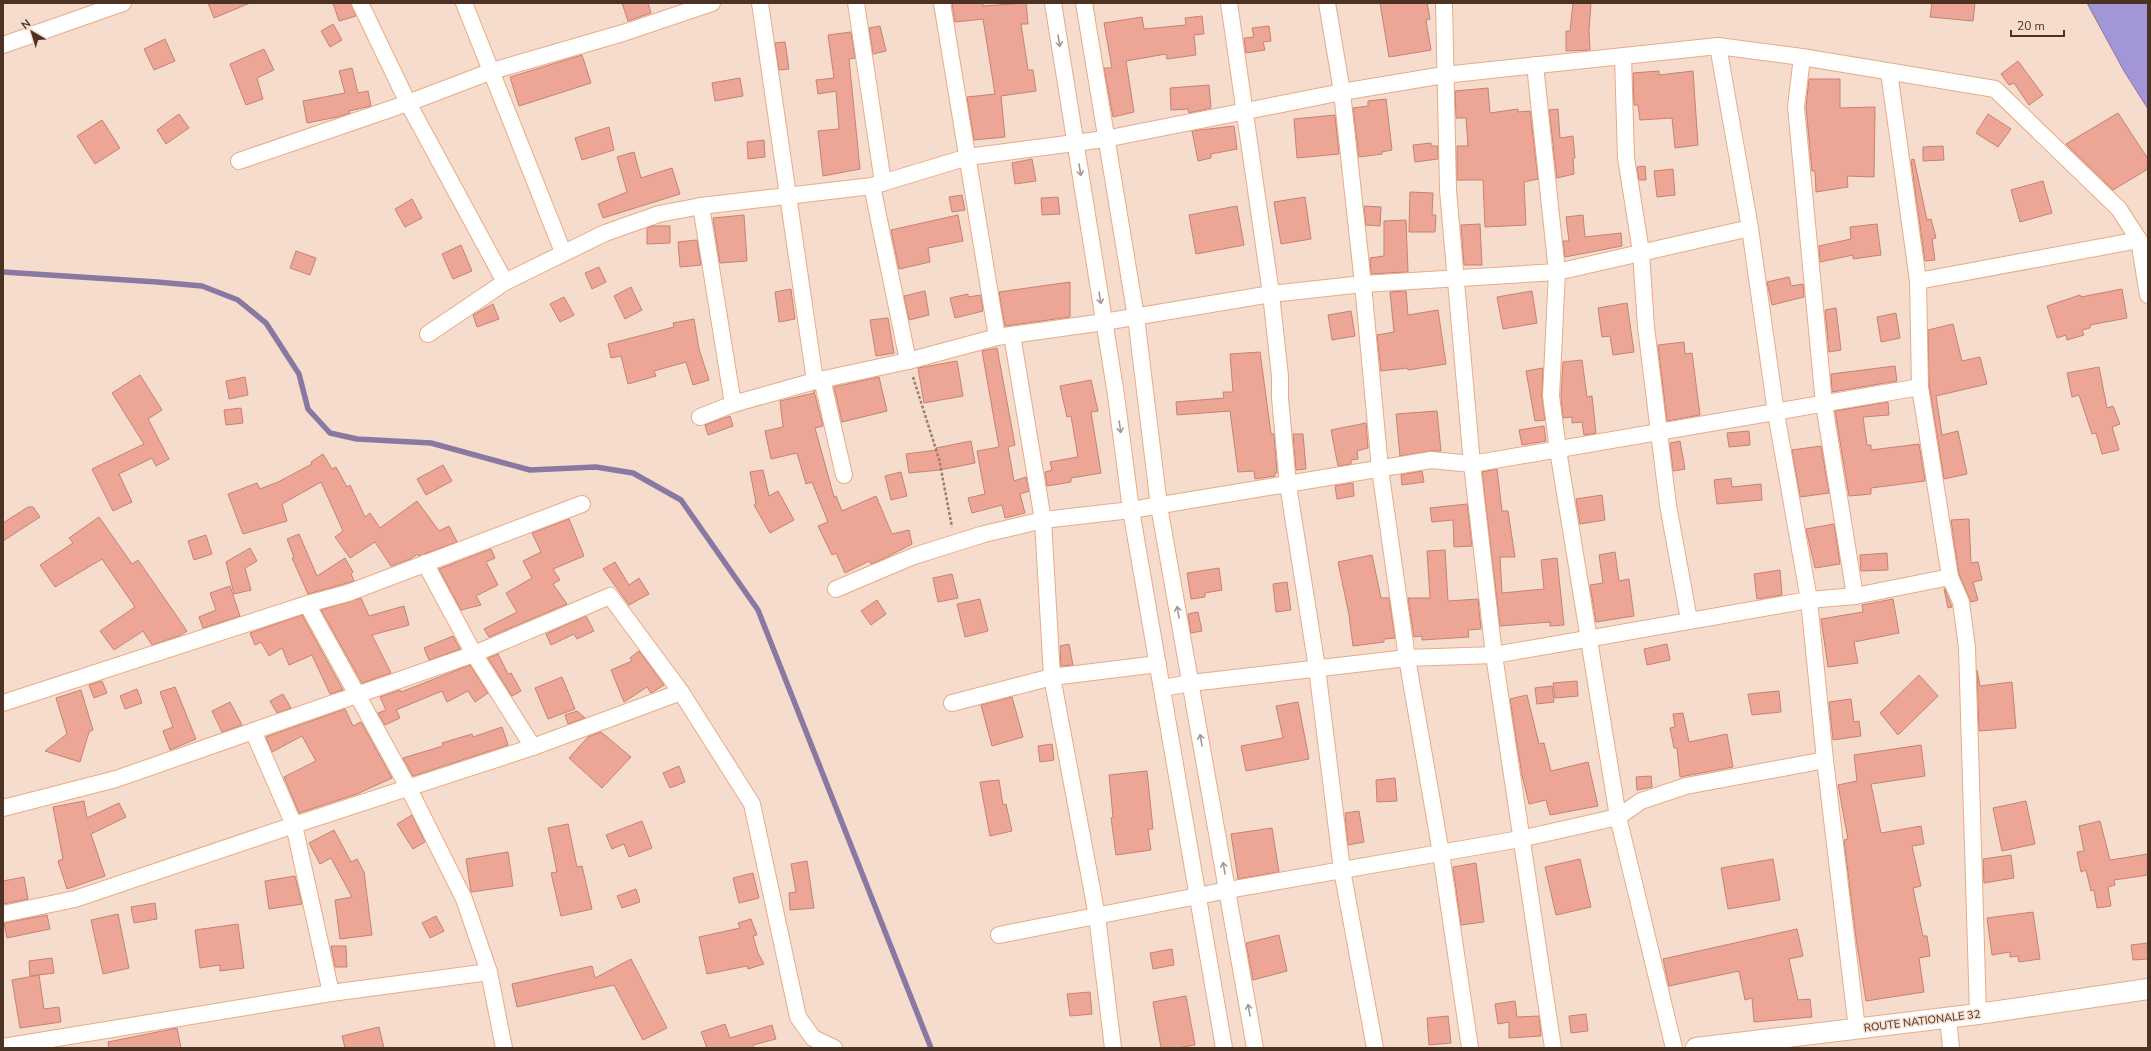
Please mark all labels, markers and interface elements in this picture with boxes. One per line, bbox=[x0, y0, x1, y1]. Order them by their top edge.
north arrow bbox=[12, 12, 52, 52]
scale bar bbox=[2011, 12, 2064, 38]
text: N bbox=[18, 16, 34, 33]
text: 20 m bbox=[2017, 18, 2045, 34]
one-way arrow bbox=[1055, 35, 1063, 48]
one-way arrow bbox=[1076, 163, 1084, 176]
one-way arrow bbox=[1096, 291, 1104, 304]
one-way arrow bbox=[1116, 420, 1124, 433]
one-way arrow bbox=[1174, 606, 1182, 619]
one-way arrow bbox=[1197, 734, 1205, 747]
one-way arrow bbox=[1219, 862, 1227, 875]
one-way arrow bbox=[1244, 1003, 1252, 1016]
street label: ROUTE NATIONALE 32 bbox=[1863, 1006, 1981, 1036]

